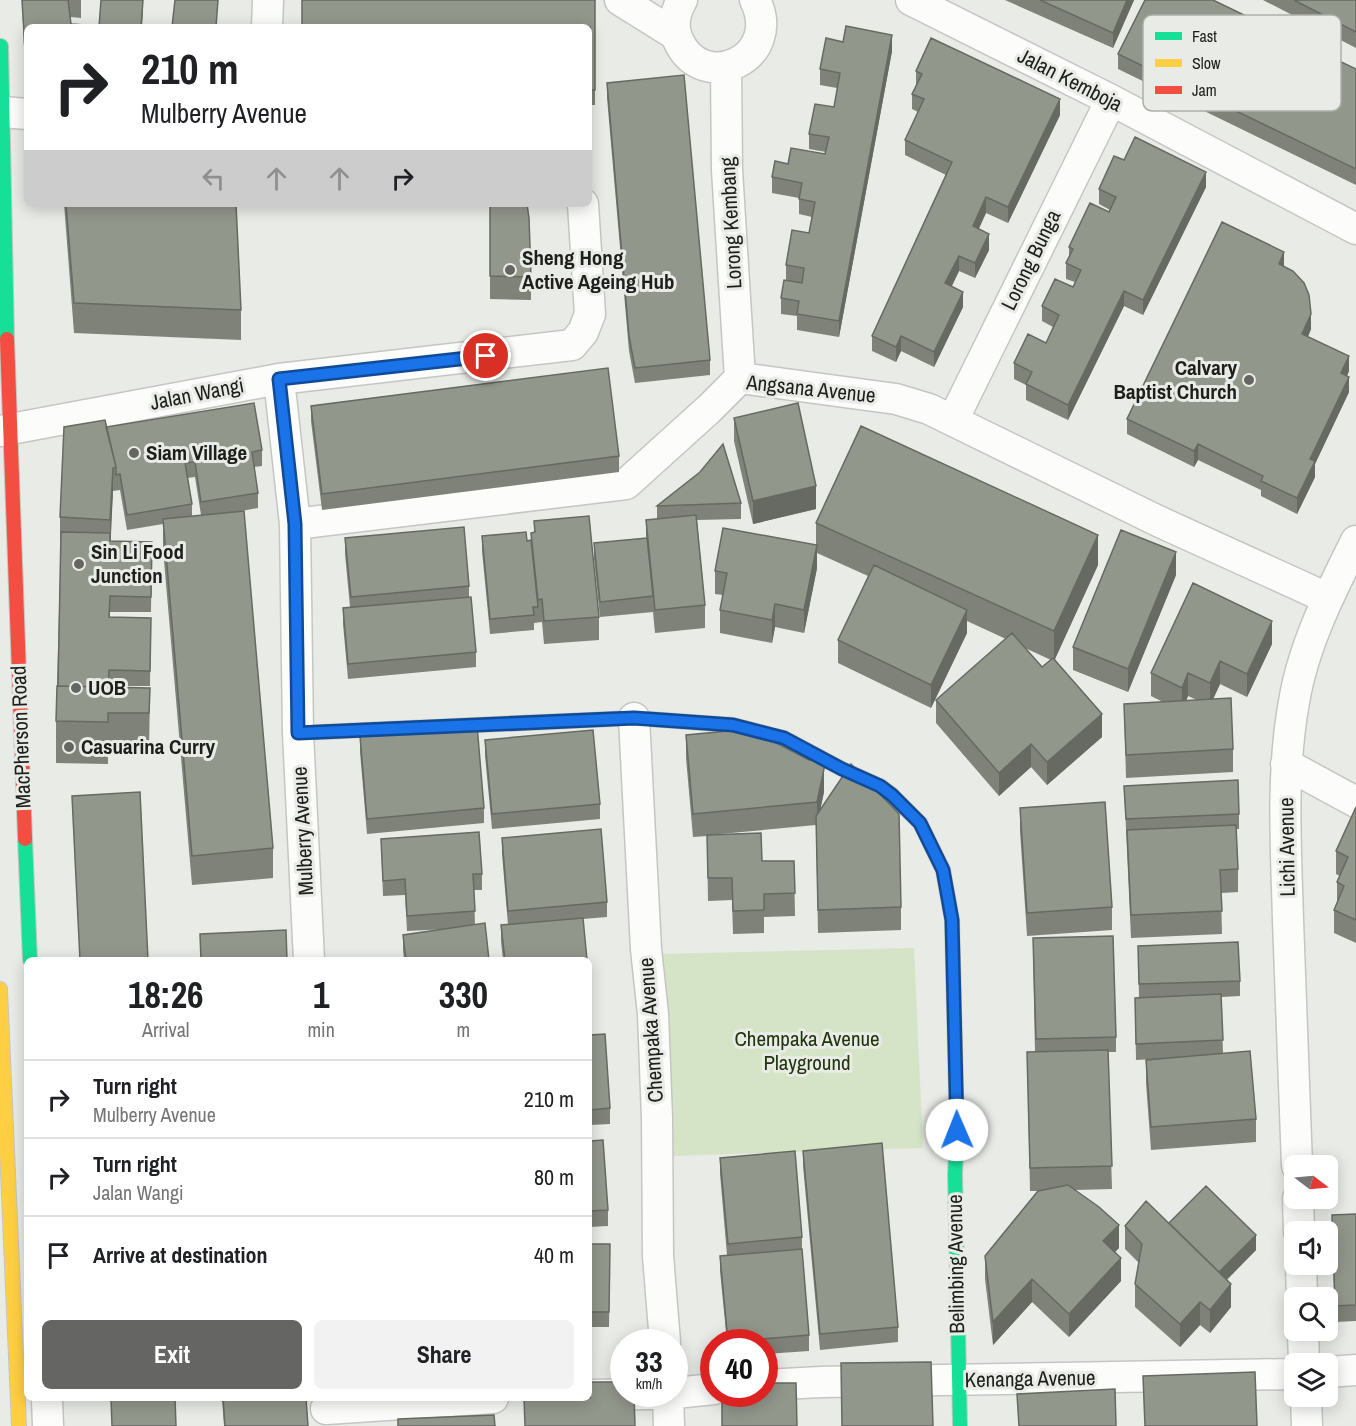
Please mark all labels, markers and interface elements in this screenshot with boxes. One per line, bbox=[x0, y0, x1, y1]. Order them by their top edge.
legend bbox=[1143, 15, 1341, 111]
text: Fast bbox=[1192, 25, 1217, 47]
text: 210 m bbox=[141, 41, 239, 97]
street label: Jalan Kemboja bbox=[1013, 41, 1128, 119]
icon: right bbox=[42, 48, 120, 126]
text: Slow bbox=[1192, 52, 1221, 74]
text: Jam bbox=[1192, 79, 1217, 101]
text: Mulberry Avenue bbox=[141, 95, 307, 131]
street label: Lorong Kembang bbox=[713, 156, 748, 290]
icon: left bbox=[197, 162, 230, 195]
icon: ahead bbox=[260, 162, 293, 195]
icon: ahead bbox=[323, 162, 356, 195]
icon: right bbox=[386, 162, 419, 195]
street label: Lorong Bunga bbox=[994, 204, 1067, 315]
place label: Sheng Hong Active Ageing Hub bbox=[522, 243, 674, 296]
marker: Sheng Hong Active Ageing Hub bbox=[503, 263, 517, 277]
pin bbox=[460, 330, 511, 381]
icon: arrive bbox=[469, 339, 502, 372]
place label: Calvary Baptist Church bbox=[1114, 353, 1237, 406]
street label: Angsana Avenue bbox=[744, 367, 877, 410]
street label: Jalan Wangi bbox=[147, 370, 246, 417]
marker: Calvary Baptist Church bbox=[1242, 373, 1256, 387]
place label: Siam Village bbox=[146, 438, 247, 467]
marker: Siam Village bbox=[127, 446, 141, 460]
place label: Sin Li Food Junction bbox=[91, 537, 184, 590]
marker: Sin Li Food Junction bbox=[72, 557, 86, 571]
street label: MacPherson Road bbox=[4, 665, 37, 809]
place label: UOB bbox=[88, 673, 126, 702]
marker: UOB bbox=[69, 681, 83, 695]
place label: Casuarina Curry bbox=[81, 732, 215, 761]
marker: Casuarina Curry bbox=[62, 740, 76, 754]
street label: Mulberry Avenue bbox=[285, 766, 320, 896]
street label: Lichi Avenue bbox=[1271, 797, 1302, 897]
street label: Chempaka Avenue bbox=[631, 957, 670, 1103]
text: 18:26 bbox=[128, 971, 203, 1019]
text: 1 bbox=[313, 971, 329, 1019]
text: 330 bbox=[439, 971, 488, 1019]
text: Arrival bbox=[142, 1016, 189, 1043]
text: min bbox=[307, 1016, 335, 1043]
text: m bbox=[457, 1016, 470, 1043]
park label: Chempaka Avenue Playground bbox=[734, 1024, 880, 1077]
text: Turn right bbox=[93, 1071, 177, 1101]
icon: right bbox=[42, 1083, 75, 1116]
text: 210 m bbox=[524, 1084, 574, 1114]
position arrow bbox=[925, 1098, 989, 1162]
text: Mulberry Avenue bbox=[93, 1101, 216, 1128]
text: Turn right bbox=[93, 1149, 177, 1179]
north arrow bbox=[1284, 1155, 1338, 1209]
map controls bbox=[1284, 1155, 1338, 1407]
icon: right bbox=[42, 1161, 75, 1194]
text: 80 m bbox=[534, 1162, 574, 1192]
text: Jalan Wangi bbox=[93, 1179, 184, 1206]
street label: Belimbing Avenue bbox=[940, 1194, 971, 1334]
button: sound bbox=[1284, 1221, 1338, 1275]
icon: arrive bbox=[42, 1239, 75, 1272]
text: Arrive at destination bbox=[93, 1240, 267, 1270]
text: 40 m bbox=[534, 1240, 574, 1270]
button: search bbox=[1284, 1287, 1338, 1341]
button: Exit bbox=[42, 1320, 302, 1389]
button: Share bbox=[314, 1320, 574, 1389]
speed limit sign: 40 bbox=[700, 1329, 778, 1407]
text: 33 bbox=[635, 1341, 663, 1381]
button: layers bbox=[1284, 1353, 1338, 1407]
street label: Kenanga Avenue bbox=[964, 1363, 1096, 1394]
text: km/h bbox=[636, 1373, 662, 1394]

